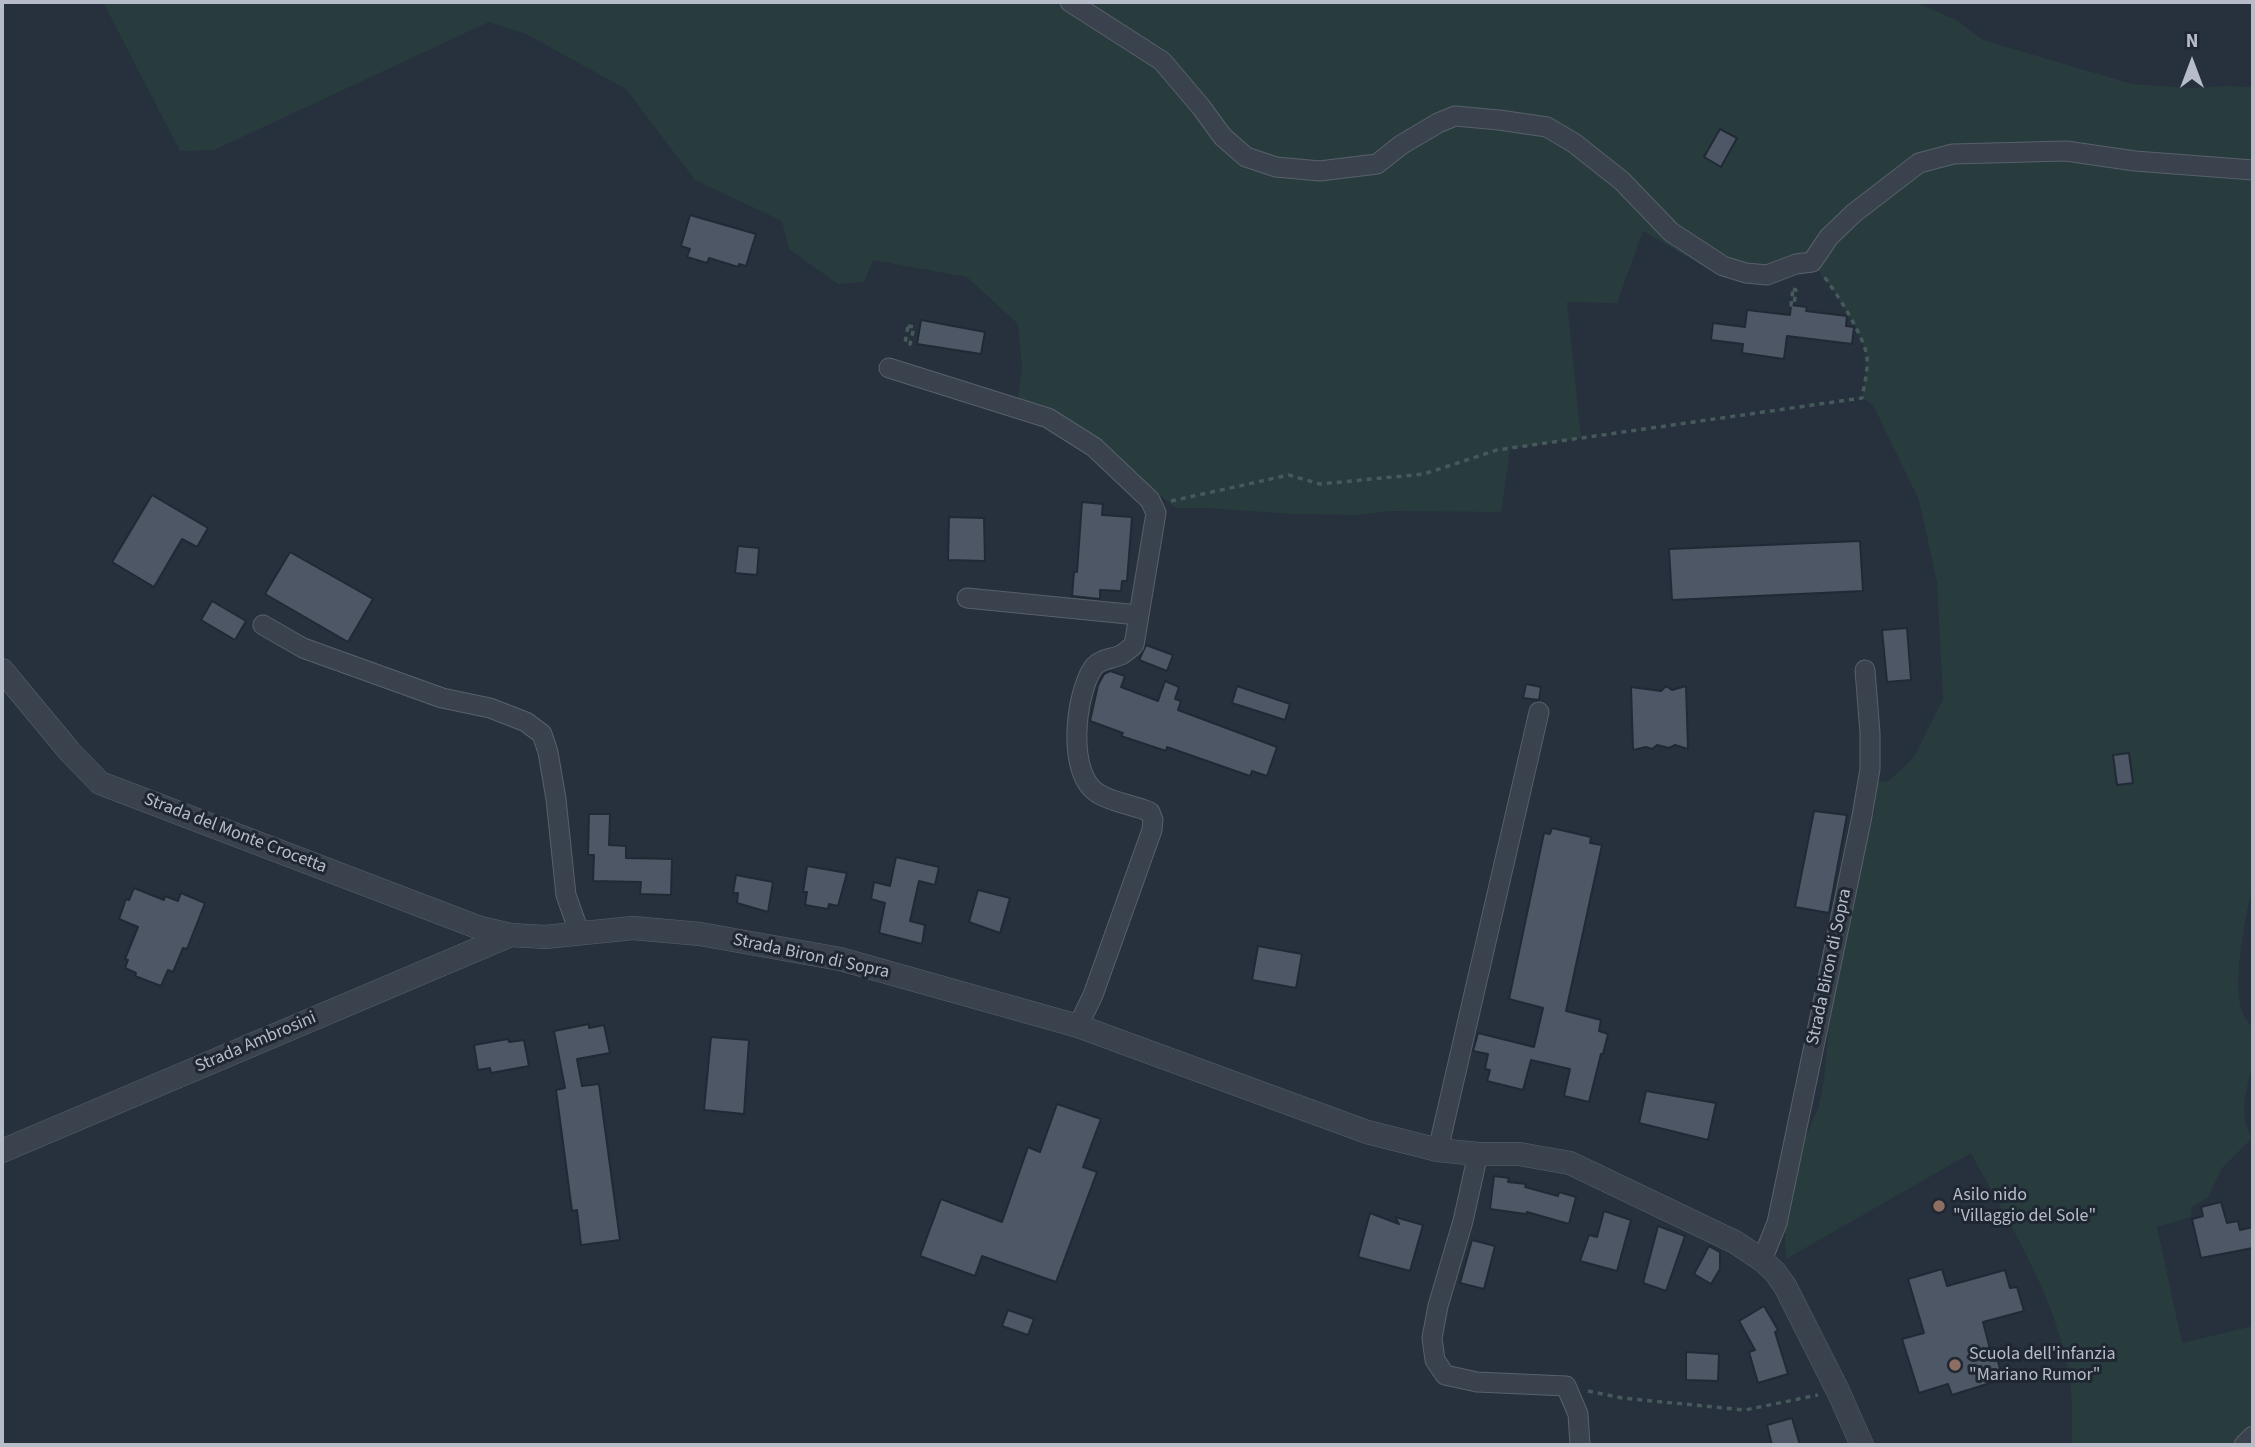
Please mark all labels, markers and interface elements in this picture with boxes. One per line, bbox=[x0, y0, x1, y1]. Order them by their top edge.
north arrow bbox=[2157, 28, 2227, 98]
text: N bbox=[2186, 28, 2198, 55]
street label: Strada del Monte Crocetta bbox=[140, 789, 330, 879]
street label: Strada Biron di Sopra bbox=[1803, 887, 1857, 1047]
street label: Strada Biron di Sopra bbox=[731, 930, 891, 984]
street label: Strada Ambrosini bbox=[192, 1008, 320, 1078]
place label: Asilo nido "Villaggio del Sole" bbox=[1953, 1185, 2096, 1228]
marker: Asilo nido "Villaggio del Sole" bbox=[1931, 1198, 1947, 1214]
place label: Scuola dell'infanzia "Mariano Rumor" bbox=[1969, 1344, 2115, 1386]
marker: Scuola dell'infanzia "Mariano Rumor" bbox=[1947, 1357, 1963, 1373]

